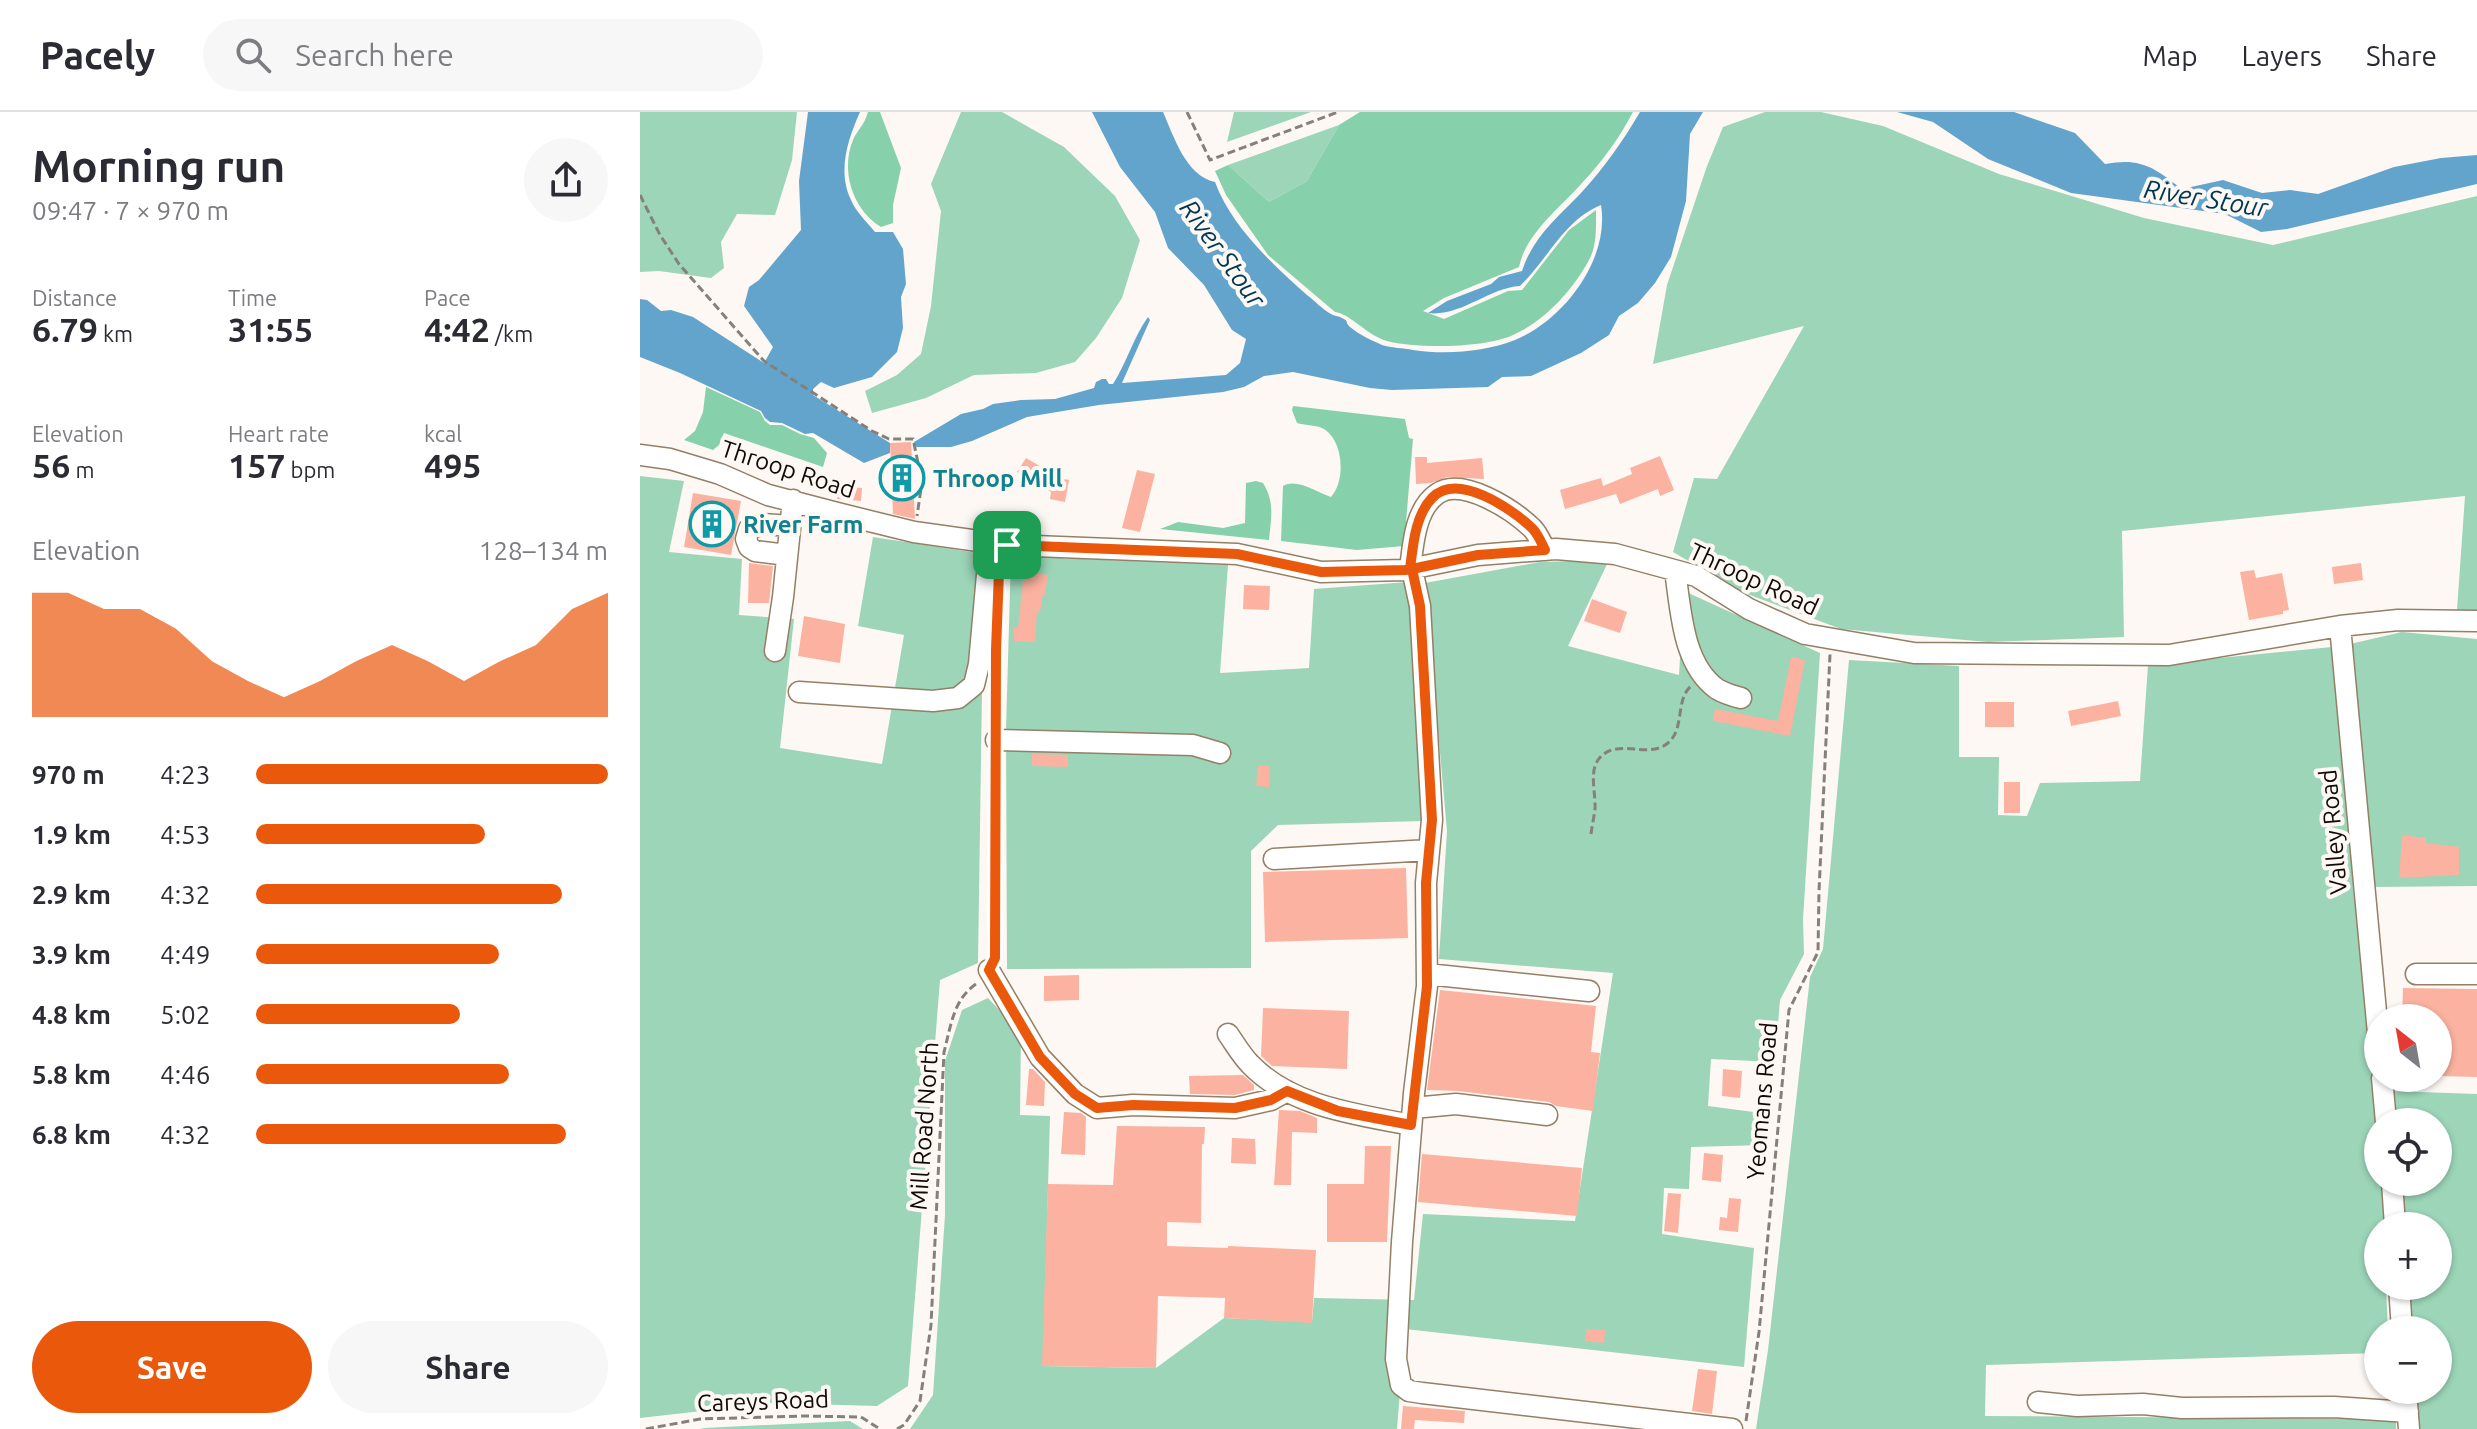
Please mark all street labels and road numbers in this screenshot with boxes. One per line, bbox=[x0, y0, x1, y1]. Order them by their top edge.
street label: Throop Road bbox=[718, 435, 858, 503]
street label: Throop Road bbox=[1685, 537, 1823, 621]
street label: Valley Road bbox=[2314, 768, 2352, 896]
street label: Yeomans Road bbox=[1742, 1021, 1782, 1181]
street label: Mill Road North bbox=[905, 1041, 943, 1211]
street label: Careys Road bbox=[696, 1385, 830, 1417]

